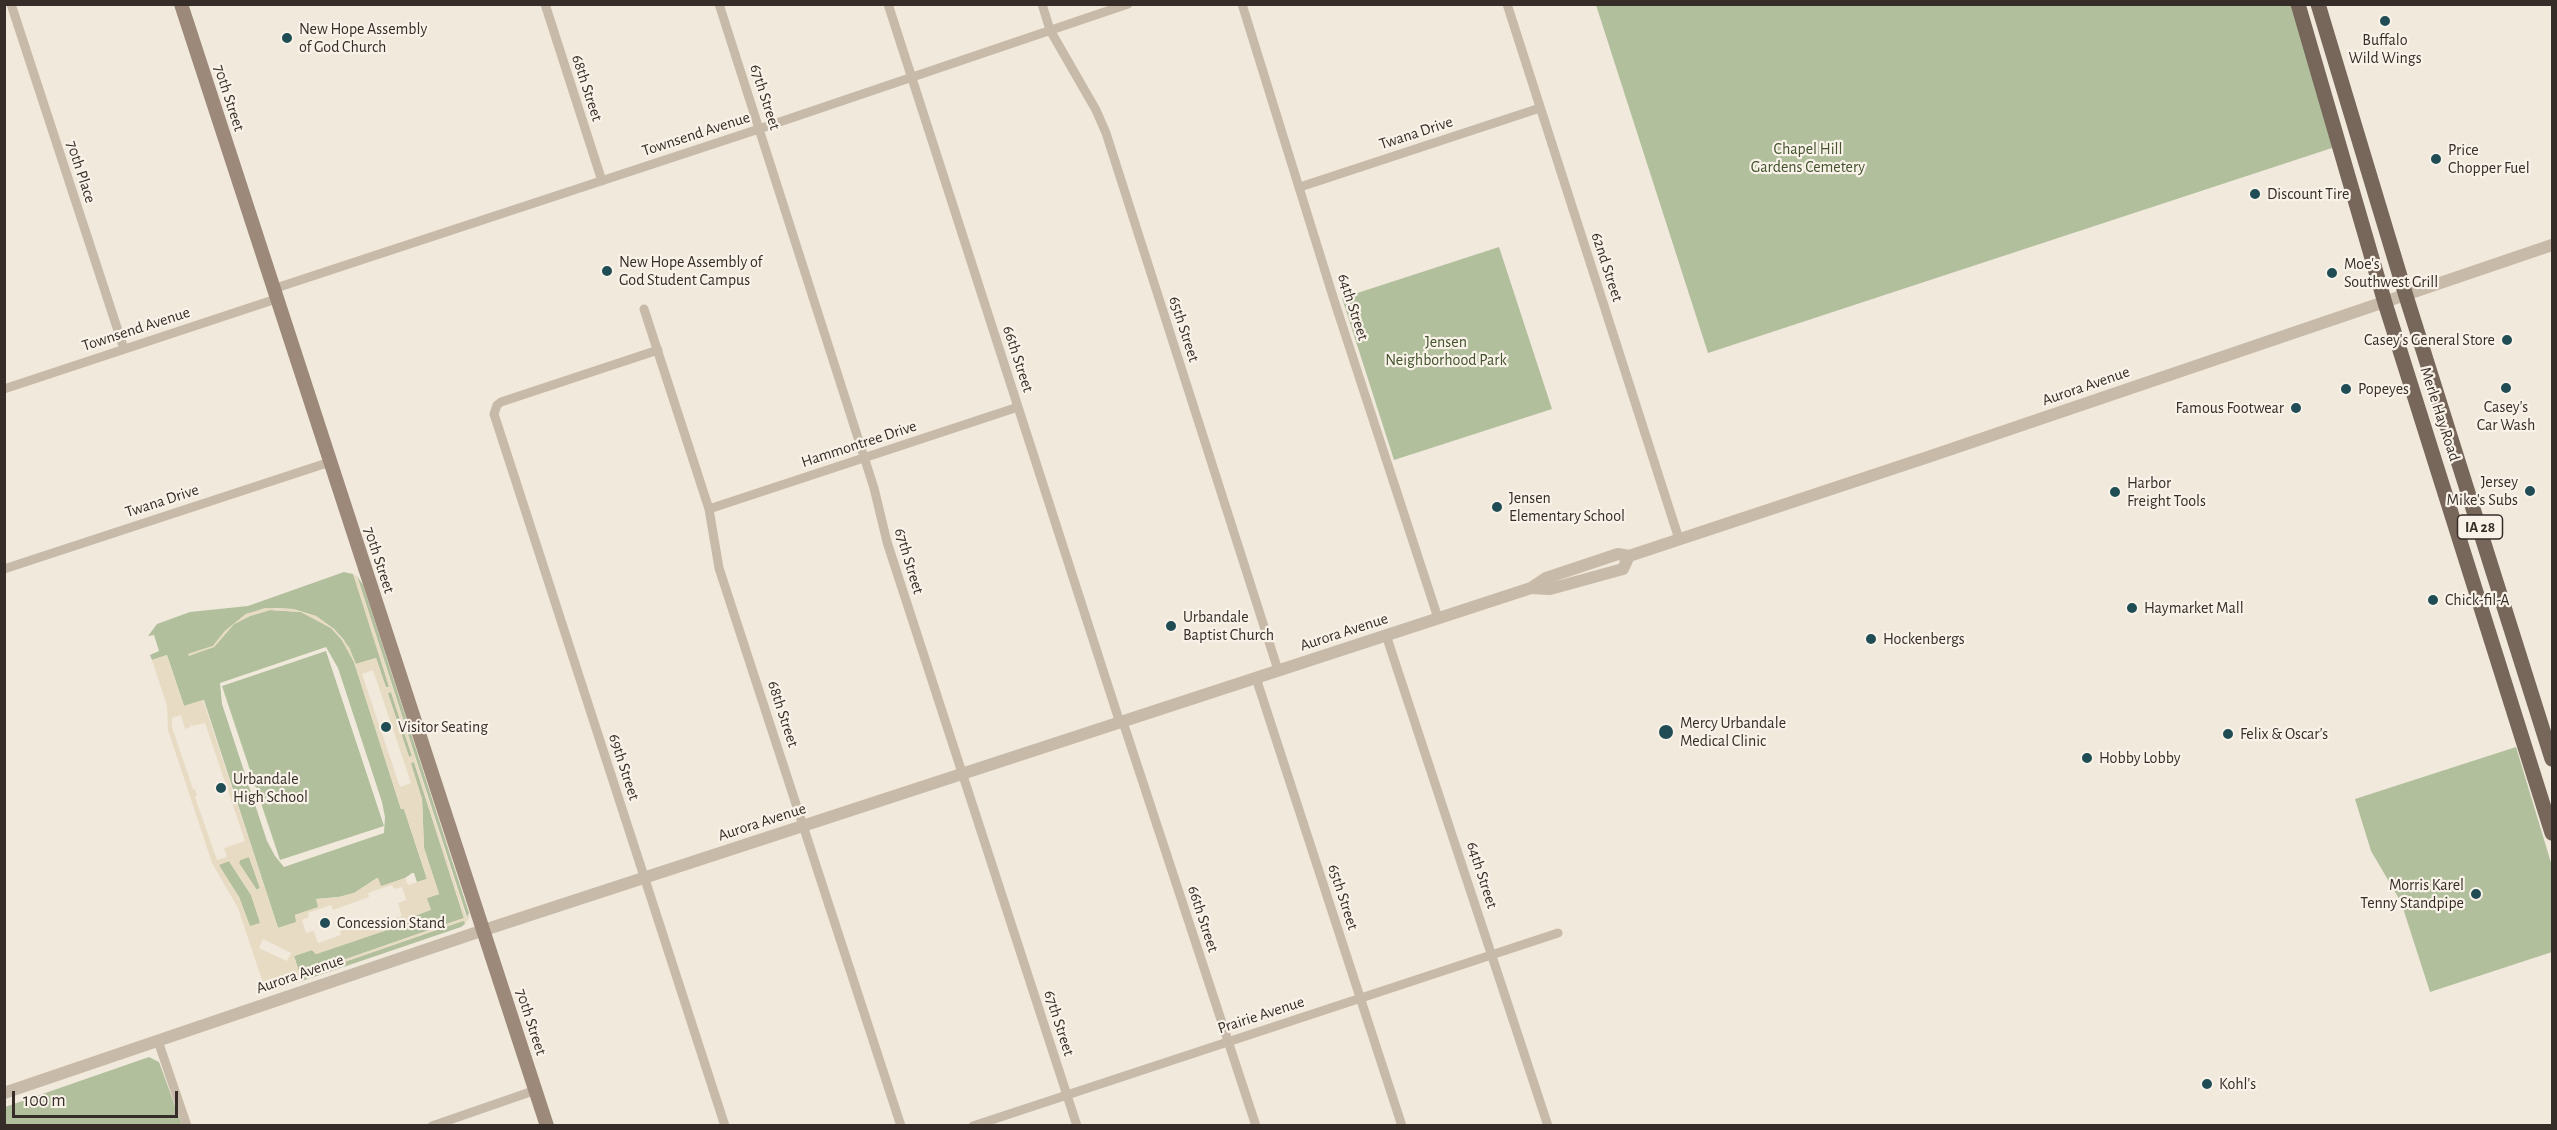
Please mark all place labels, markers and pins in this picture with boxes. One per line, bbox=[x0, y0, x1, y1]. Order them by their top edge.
marker: Buffalo Wild Wings bbox=[2378, 14, 2392, 28]
place label: New Hope Assembly of God Church bbox=[299, 19, 427, 57]
place label: Buffalo Wild Wings bbox=[2348, 30, 2422, 68]
marker: New Hope Assembly of God Church bbox=[280, 31, 294, 45]
place label: Price Chopper Fuel bbox=[2448, 140, 2530, 178]
marker: Price Chopper Fuel bbox=[2429, 152, 2443, 166]
place label: Discount Tire bbox=[2267, 184, 2349, 204]
marker: Discount Tire bbox=[2248, 187, 2262, 201]
place label: New Hope Assembly of God Student Campus bbox=[619, 252, 762, 290]
place label: Moe's Southwest Grill bbox=[2344, 254, 2438, 292]
marker: New Hope Assembly of God Student Campus bbox=[600, 264, 614, 278]
marker: Moe's Southwest Grill bbox=[2325, 266, 2339, 280]
place label: Casey's General Store bbox=[2364, 330, 2495, 350]
marker: Casey's General Store bbox=[2500, 333, 2514, 347]
place label: Popeyes bbox=[2358, 379, 2409, 399]
marker: Casey's Car Wash bbox=[2499, 381, 2513, 395]
marker: Popeyes bbox=[2339, 382, 2353, 396]
place label: Casey's Car Wash bbox=[2477, 397, 2535, 435]
place label: Famous Footwear bbox=[2175, 398, 2284, 418]
marker: Famous Footwear bbox=[2289, 401, 2303, 415]
place label: Jersey Mike's Subs bbox=[2446, 472, 2518, 510]
place label: Harbor Freight Tools bbox=[2127, 473, 2206, 511]
marker: Jersey Mike's Subs bbox=[2523, 484, 2537, 498]
marker: Harbor Freight Tools bbox=[2108, 485, 2122, 499]
place label: Jensen Elementary School bbox=[1509, 488, 1625, 526]
marker: Jensen Elementary School bbox=[1490, 500, 1504, 514]
place label: Chick-fil-A bbox=[2445, 590, 2510, 610]
marker: Chick-fil-A bbox=[2426, 593, 2440, 607]
place label: Haymarket Mall bbox=[2144, 598, 2244, 618]
marker: Haymarket Mall bbox=[2125, 601, 2139, 615]
place label: Urbandale Baptist Church bbox=[1183, 607, 1274, 645]
marker: Urbandale Baptist Church bbox=[1164, 619, 1178, 633]
place label: Hockenbergs bbox=[1883, 629, 1965, 649]
marker: Hockenbergs bbox=[1864, 632, 1878, 646]
place label: Mercy Urbandale Medical Clinic bbox=[1680, 713, 1786, 751]
place label: Visitor Seating bbox=[398, 717, 488, 737]
marker: Visitor Seating bbox=[379, 720, 393, 734]
marker: Mercy Urbandale Medical Clinic bbox=[1657, 723, 1675, 741]
place label: Felix & Oscar's bbox=[2240, 724, 2328, 744]
marker: Felix & Oscar's bbox=[2221, 727, 2235, 741]
place label: Hobby Lobby bbox=[2099, 748, 2181, 768]
marker: Hobby Lobby bbox=[2080, 751, 2094, 765]
place label: Urbandale High School bbox=[233, 769, 308, 807]
marker: Urbandale High School bbox=[214, 781, 228, 795]
place label: Morris Karel Tenny Standpipe bbox=[2360, 875, 2464, 913]
marker: Morris Karel Tenny Standpipe bbox=[2469, 887, 2483, 901]
place label: Concession Stand bbox=[337, 913, 445, 933]
marker: Concession Stand bbox=[318, 916, 332, 930]
place label: Kohl's bbox=[2219, 1074, 2256, 1094]
marker: Kohl's bbox=[2200, 1077, 2214, 1091]

